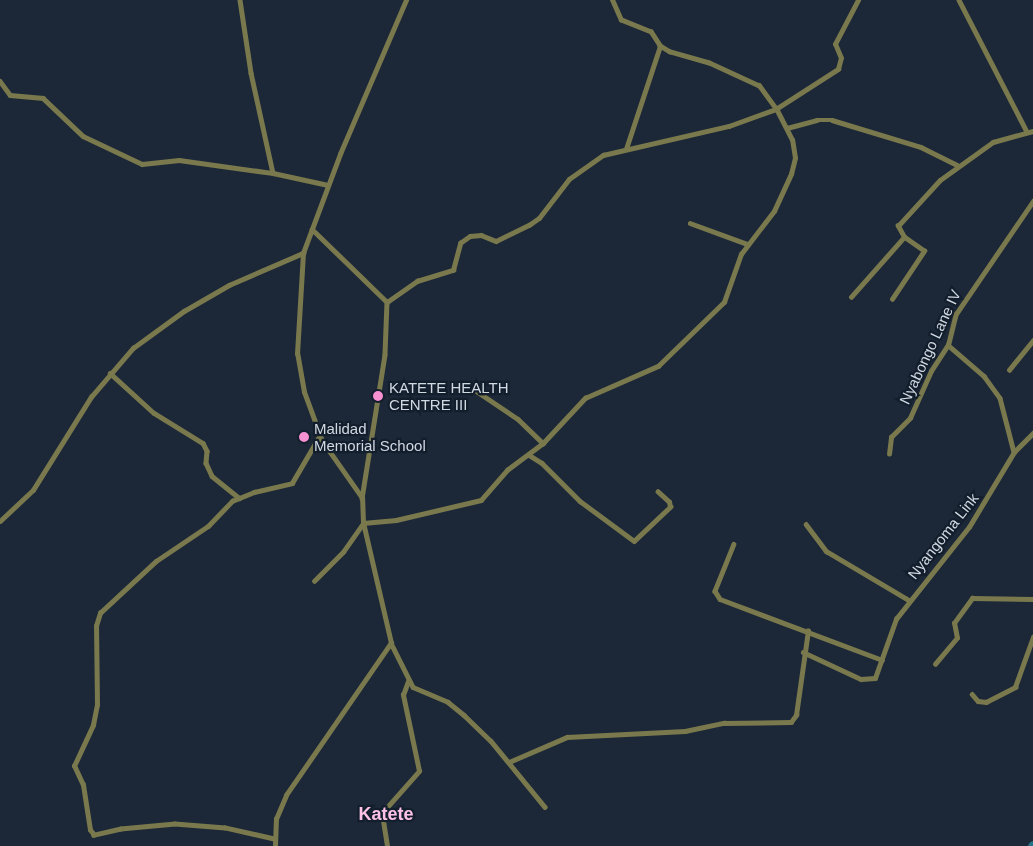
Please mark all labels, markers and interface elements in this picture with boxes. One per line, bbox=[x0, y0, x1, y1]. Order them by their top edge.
street label: Nyabongo Lane IV bbox=[896, 287, 964, 407]
place label: KATETE HEALTH CENTRE III bbox=[389, 378, 508, 413]
marker: KATETE HEALTH CENTRE III bbox=[371, 389, 385, 403]
place label: Malidad Memorial School bbox=[314, 419, 426, 454]
marker: Malidad Memorial School bbox=[298, 431, 310, 443]
street label: Nyangoma Link bbox=[904, 489, 982, 583]
district label: Katete bbox=[358, 803, 414, 825]

